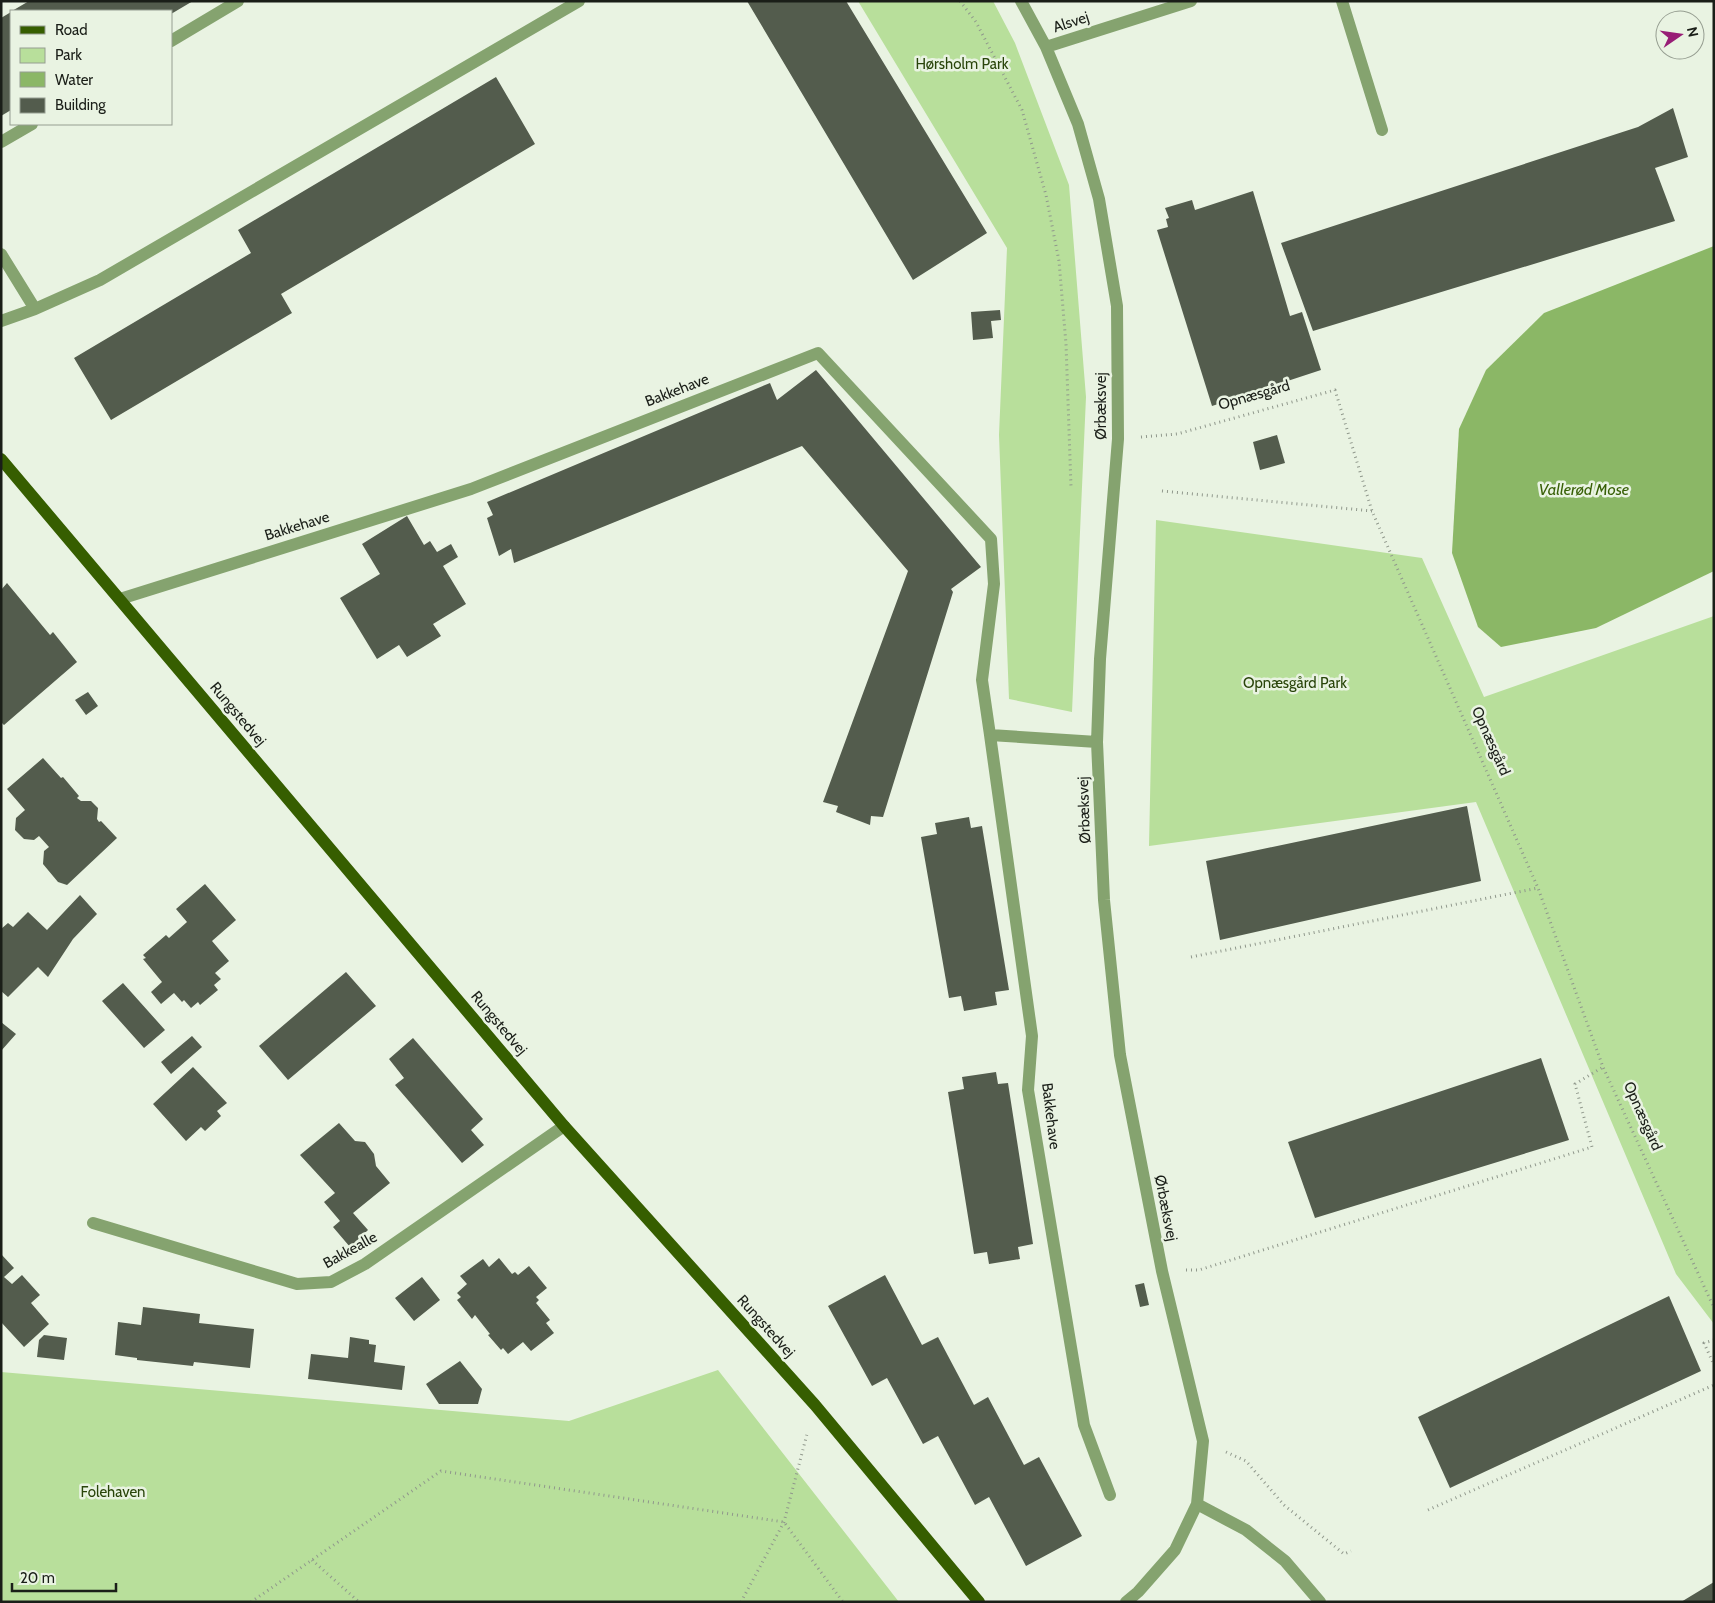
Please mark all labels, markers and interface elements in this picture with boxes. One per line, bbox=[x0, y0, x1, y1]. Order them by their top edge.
street label: Alsvej bbox=[1051, 8, 1091, 36]
legend bbox=[10, 10, 172, 125]
north arrow bbox=[1655, 10, 1705, 60]
text: Road bbox=[55, 21, 88, 39]
text: N bbox=[1683, 25, 1703, 39]
text: Park bbox=[55, 46, 82, 64]
park label: Hørsholm Park bbox=[915, 55, 1009, 73]
text: Water bbox=[55, 71, 93, 89]
text: Building bbox=[55, 96, 106, 114]
street label: Bakkehave bbox=[643, 369, 712, 410]
street label: Ørbæksvej bbox=[1092, 372, 1110, 440]
street label: Opnæsgård bbox=[1216, 376, 1292, 414]
water label: Vallerød Mose bbox=[1539, 480, 1629, 499]
street label: Bakkehave bbox=[262, 508, 332, 544]
park label: Opnæsgård Park bbox=[1243, 674, 1347, 692]
street label: Rungstedvej bbox=[206, 678, 270, 750]
street label: Opnæsgård bbox=[1468, 704, 1514, 778]
street label: Ørbæksvej bbox=[1074, 776, 1094, 844]
street label: Rungstedvej bbox=[467, 987, 531, 1059]
street label: Opnæsgård bbox=[1620, 1079, 1666, 1153]
street label: Bakkehave bbox=[1038, 1082, 1064, 1151]
street label: Ørbæksvej bbox=[1151, 1173, 1181, 1243]
street label: Bakkealle bbox=[320, 1228, 380, 1272]
street label: Rungstedvej bbox=[733, 1291, 799, 1361]
park label: Folehaven bbox=[81, 1483, 145, 1501]
scale bar bbox=[12, 1560, 116, 1592]
text: 20 m bbox=[20, 1569, 55, 1587]

